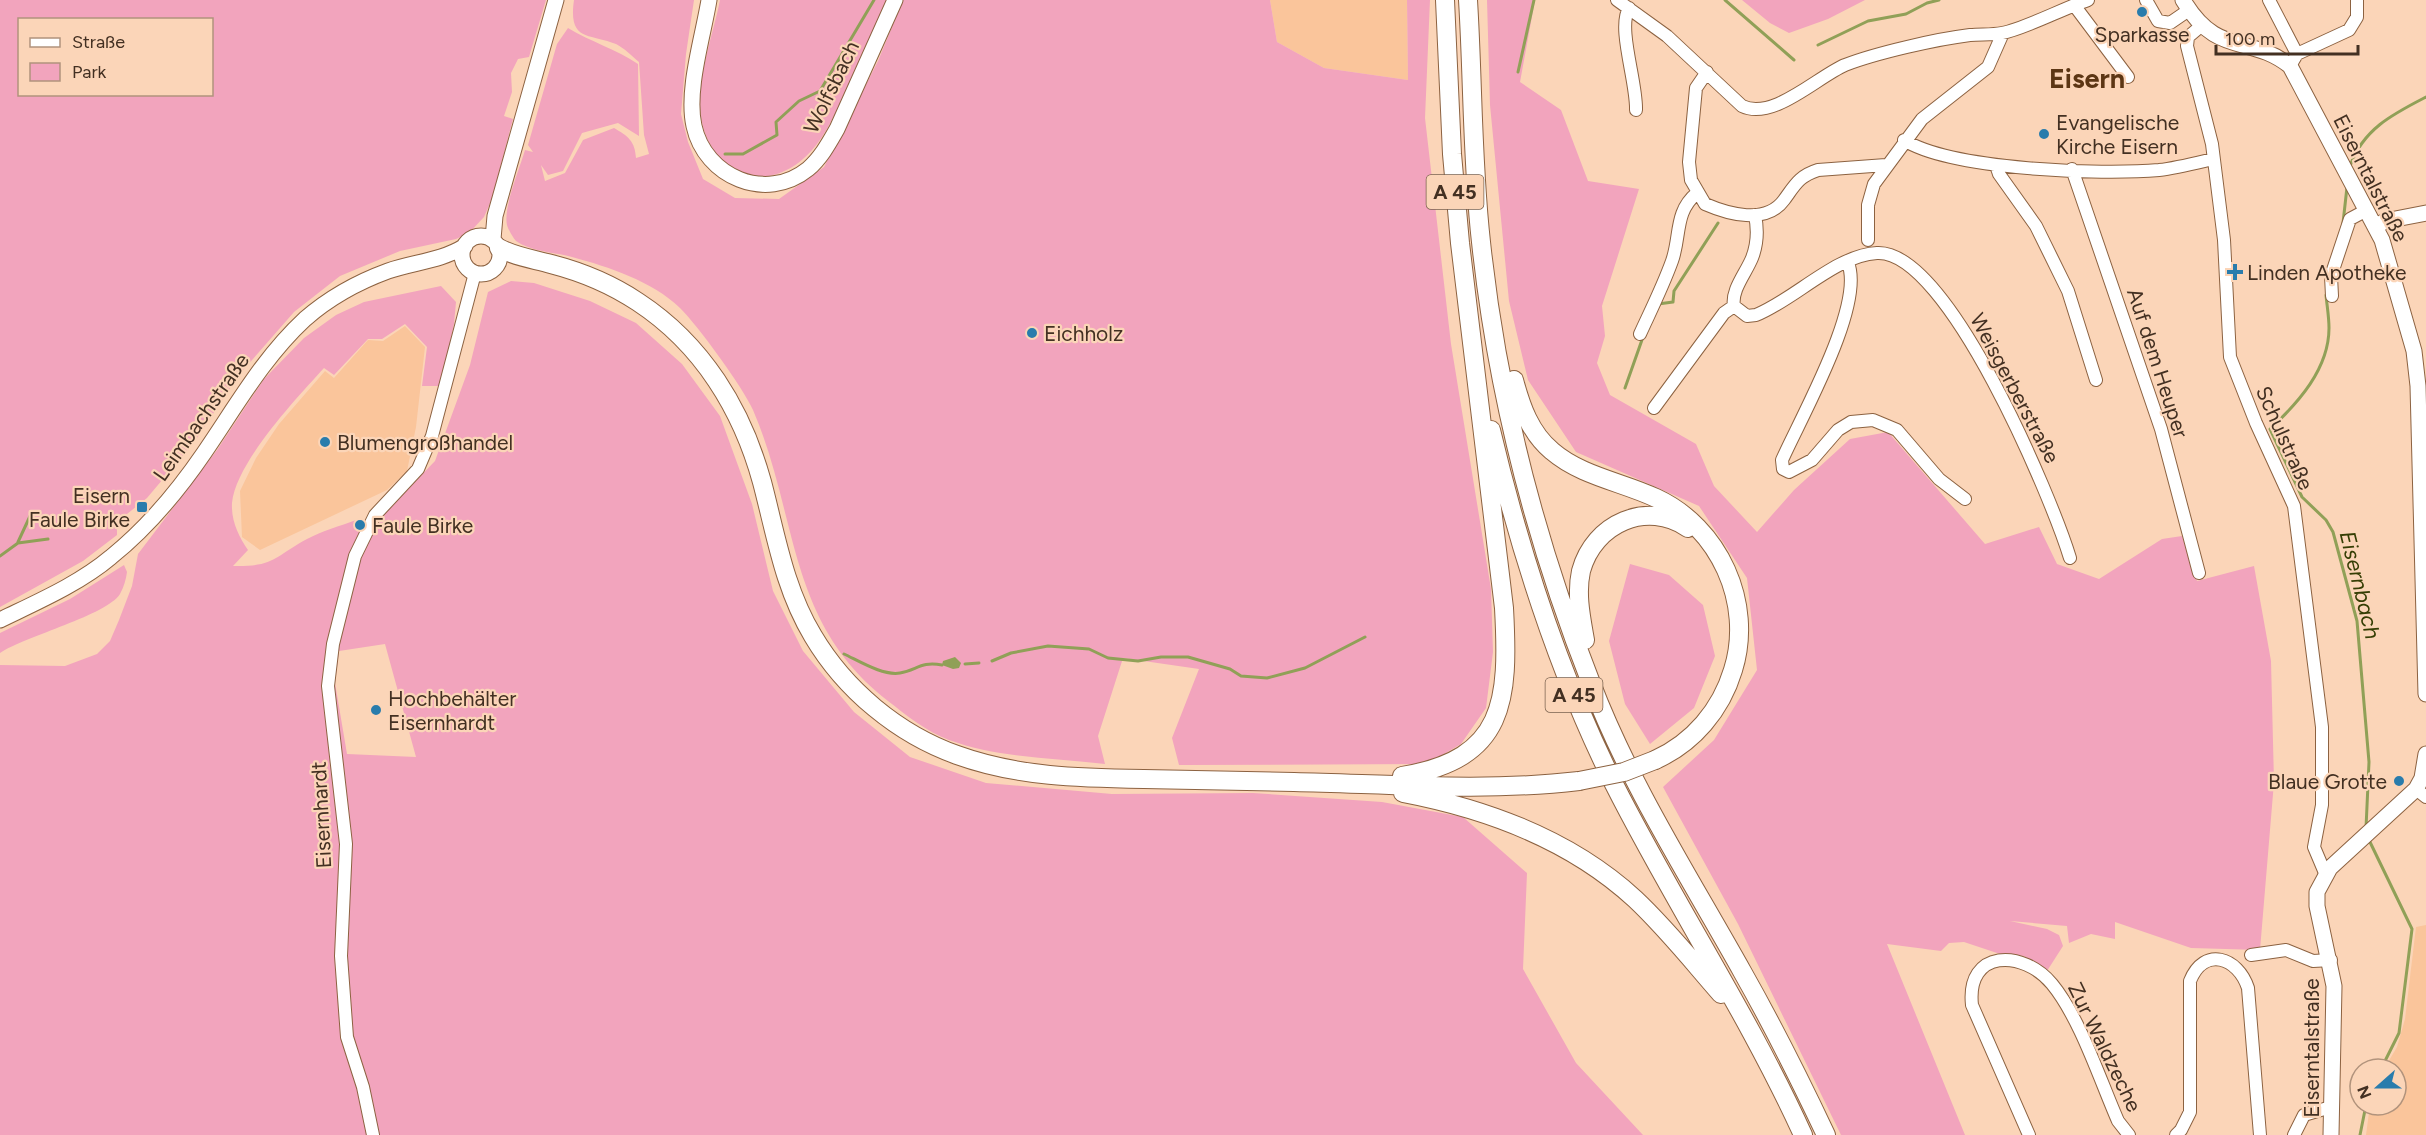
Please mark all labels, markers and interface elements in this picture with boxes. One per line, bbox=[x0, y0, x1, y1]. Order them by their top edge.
marker: Sparkasse bbox=[2135, 5, 2149, 19]
legend bbox=[18, 18, 213, 96]
scale bar bbox=[2216, 18, 2358, 56]
place label: Sparkasse bbox=[2095, 22, 2189, 47]
text: 100 m bbox=[2225, 28, 2275, 50]
text: Straße bbox=[72, 31, 125, 53]
street label: Wolfsbach bbox=[798, 37, 864, 137]
text: Park bbox=[72, 61, 107, 83]
district label: Eisern bbox=[2049, 62, 2125, 95]
place label: Evangelische Kirche Eisern bbox=[2056, 110, 2179, 159]
street label: Eiserntalstraße bbox=[2328, 110, 2414, 246]
marker: Evangelische Kirche Eisern bbox=[2037, 127, 2051, 141]
road number: A 45 bbox=[1426, 175, 1484, 209]
place label: Linden Apotheke bbox=[2247, 260, 2407, 285]
marker: Linden Apotheke bbox=[2228, 265, 2242, 279]
street label: Auf dem Heuper bbox=[2122, 285, 2194, 441]
street label: Weisgerberstraße bbox=[1965, 309, 2065, 467]
place label: Eichholz bbox=[1044, 321, 1123, 346]
marker: Eichholz bbox=[1025, 326, 1039, 340]
street label: Leimbachstraße bbox=[148, 348, 254, 486]
street label: Schulstraße bbox=[2251, 382, 2319, 494]
place label: Blumengroßhandel bbox=[337, 430, 513, 455]
marker: Blumengroßhandel bbox=[318, 435, 332, 449]
place label: Eisern Faule Birke bbox=[29, 483, 130, 532]
marker: Eisern Faule Birke bbox=[135, 500, 149, 514]
place label: Faule Birke bbox=[372, 513, 473, 538]
marker: Faule Birke bbox=[353, 518, 367, 532]
water label: Eisernbach bbox=[2334, 528, 2386, 642]
road number: A 45 bbox=[1546, 678, 1602, 712]
place label: Hochbehälter Eisernhardt bbox=[388, 686, 516, 735]
marker: Hochbehälter Eisernhardt bbox=[369, 703, 383, 717]
street label: Eisernhardt bbox=[306, 761, 336, 869]
place label: Blaue Grotte bbox=[2268, 769, 2387, 794]
marker: Blaue Grotte bbox=[2392, 774, 2406, 788]
street label: Zur Waldzeche bbox=[2063, 978, 2147, 1116]
street label: Eiserntalstraße bbox=[2299, 978, 2324, 1118]
north arrow bbox=[2348, 1057, 2408, 1117]
text: N bbox=[2353, 1083, 2376, 1101]

